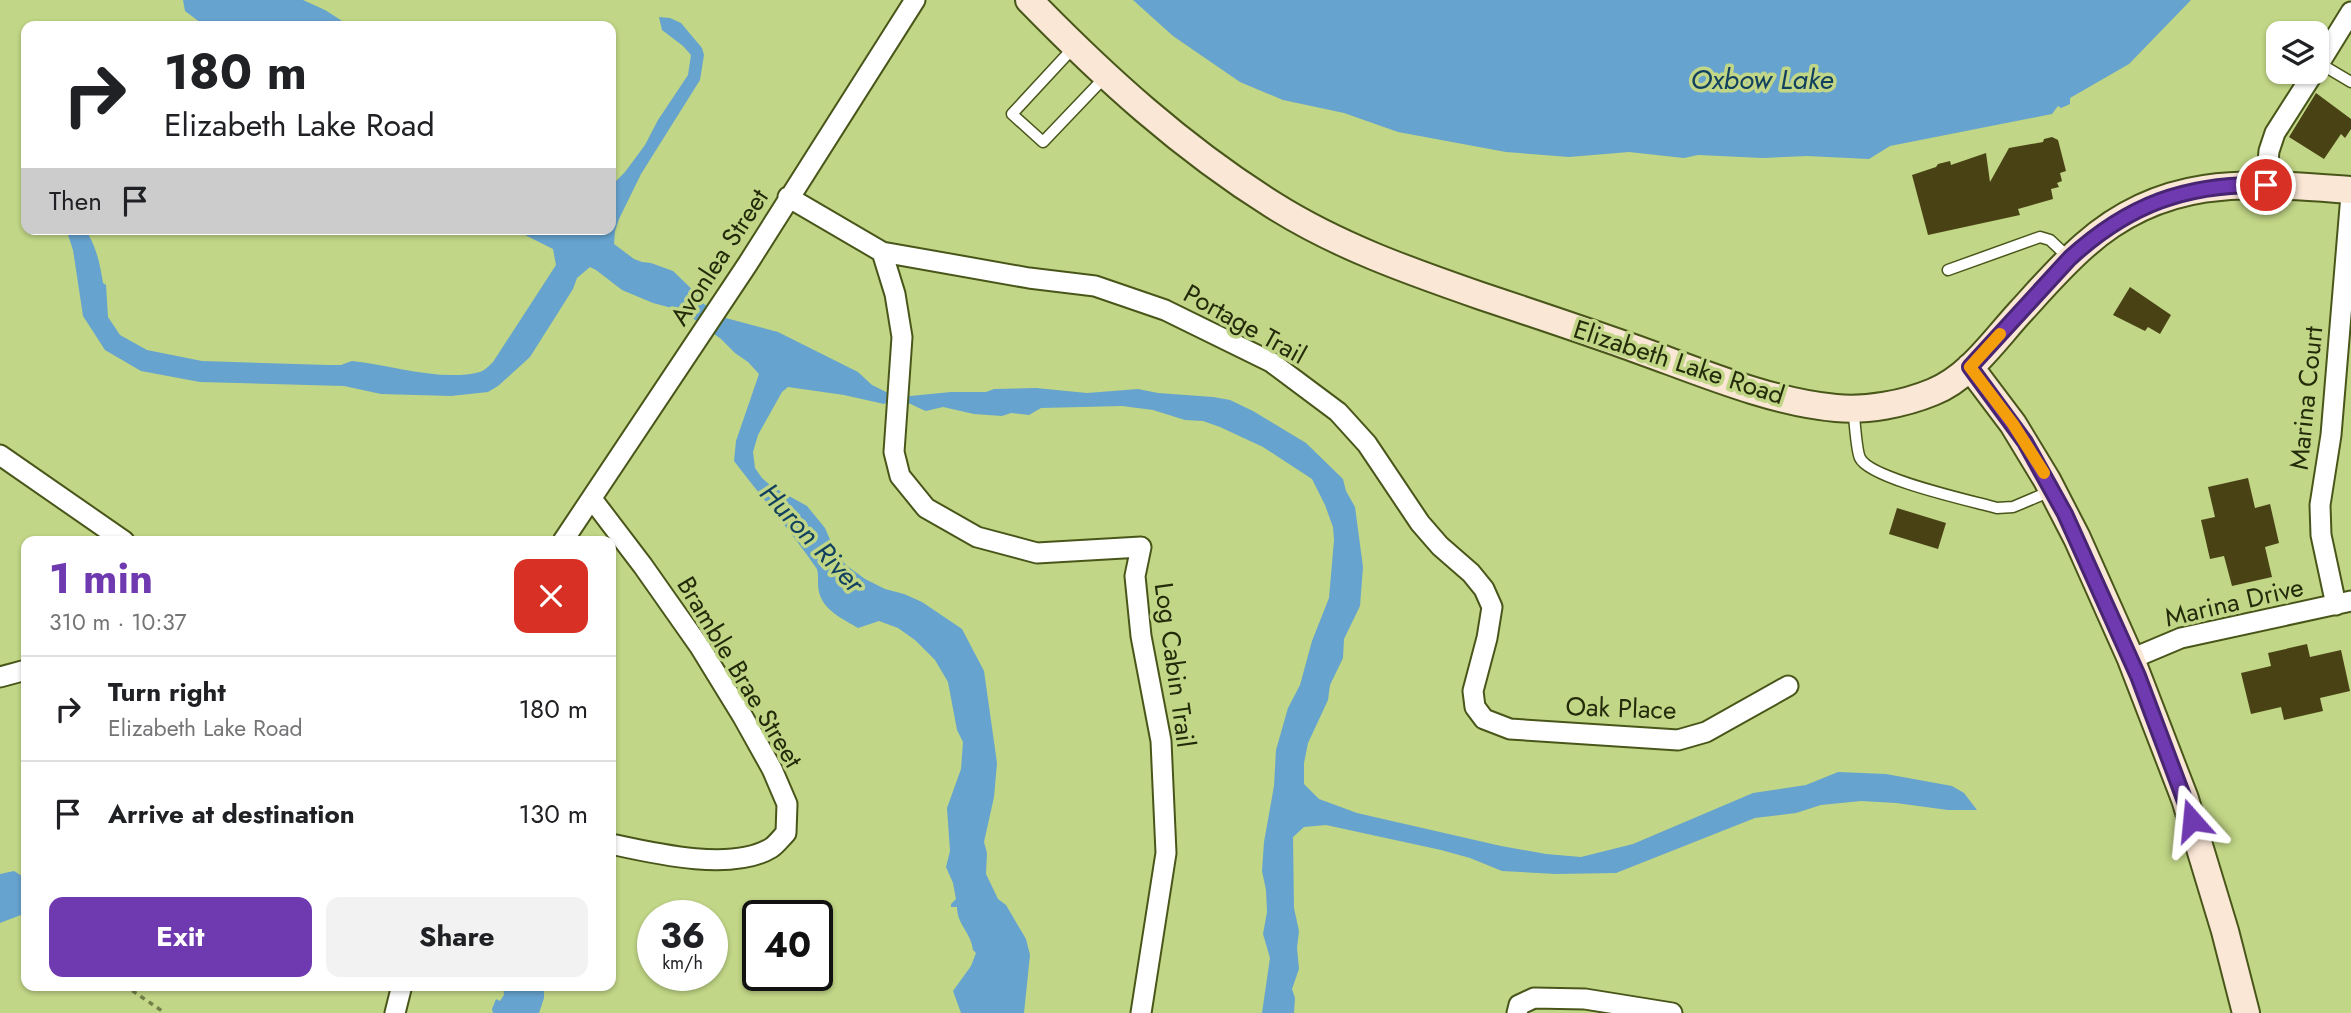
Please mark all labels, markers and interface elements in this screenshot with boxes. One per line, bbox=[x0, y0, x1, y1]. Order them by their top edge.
map controls bbox=[2266, 21, 2329, 84]
button: layers bbox=[2266, 21, 2329, 84]
text: 180 m bbox=[164, 37, 307, 107]
icon: right bbox=[49, 49, 140, 140]
water label: Oxbow Lake bbox=[1691, 59, 1833, 100]
text: Elizabeth Lake Road bbox=[164, 102, 435, 148]
pin bbox=[2236, 155, 2296, 215]
icon: arrive bbox=[2247, 166, 2285, 204]
street label: Avonlea Street bbox=[660, 180, 778, 333]
text: Then bbox=[49, 182, 102, 220]
icon: arrive bbox=[116, 182, 154, 220]
street label: Portage Trail bbox=[1177, 275, 1313, 373]
street label: Elizabeth Lake Road bbox=[1569, 310, 1789, 414]
street label: Marina Court bbox=[2280, 324, 2333, 472]
water label: Huron River bbox=[750, 474, 875, 603]
text: 1 min bbox=[49, 548, 153, 609]
button: close bbox=[514, 559, 588, 633]
street label: Marina Drive bbox=[2161, 568, 2307, 636]
street label: Bramble Brae Street bbox=[668, 569, 813, 776]
street label: Log Cabin Trail bbox=[1145, 580, 1205, 750]
text: 310 m · 10:37 bbox=[49, 605, 187, 639]
text: Turn right bbox=[108, 673, 226, 711]
street label: Oak Place bbox=[1565, 687, 1677, 729]
icon: right bbox=[49, 690, 87, 728]
text: 180 m bbox=[518, 690, 588, 728]
text: Elizabeth Lake Road bbox=[108, 711, 303, 745]
position arrow bbox=[2155, 783, 2229, 857]
icon: arrive bbox=[49, 795, 87, 833]
text: Arrive at destination bbox=[108, 795, 355, 833]
text: 130 m bbox=[518, 795, 588, 833]
button: Exit bbox=[49, 897, 312, 977]
button: Share bbox=[326, 897, 588, 977]
speed limit sign: 40 bbox=[742, 900, 833, 991]
text: 36 bbox=[660, 911, 705, 961]
text: km/h bbox=[662, 950, 703, 976]

